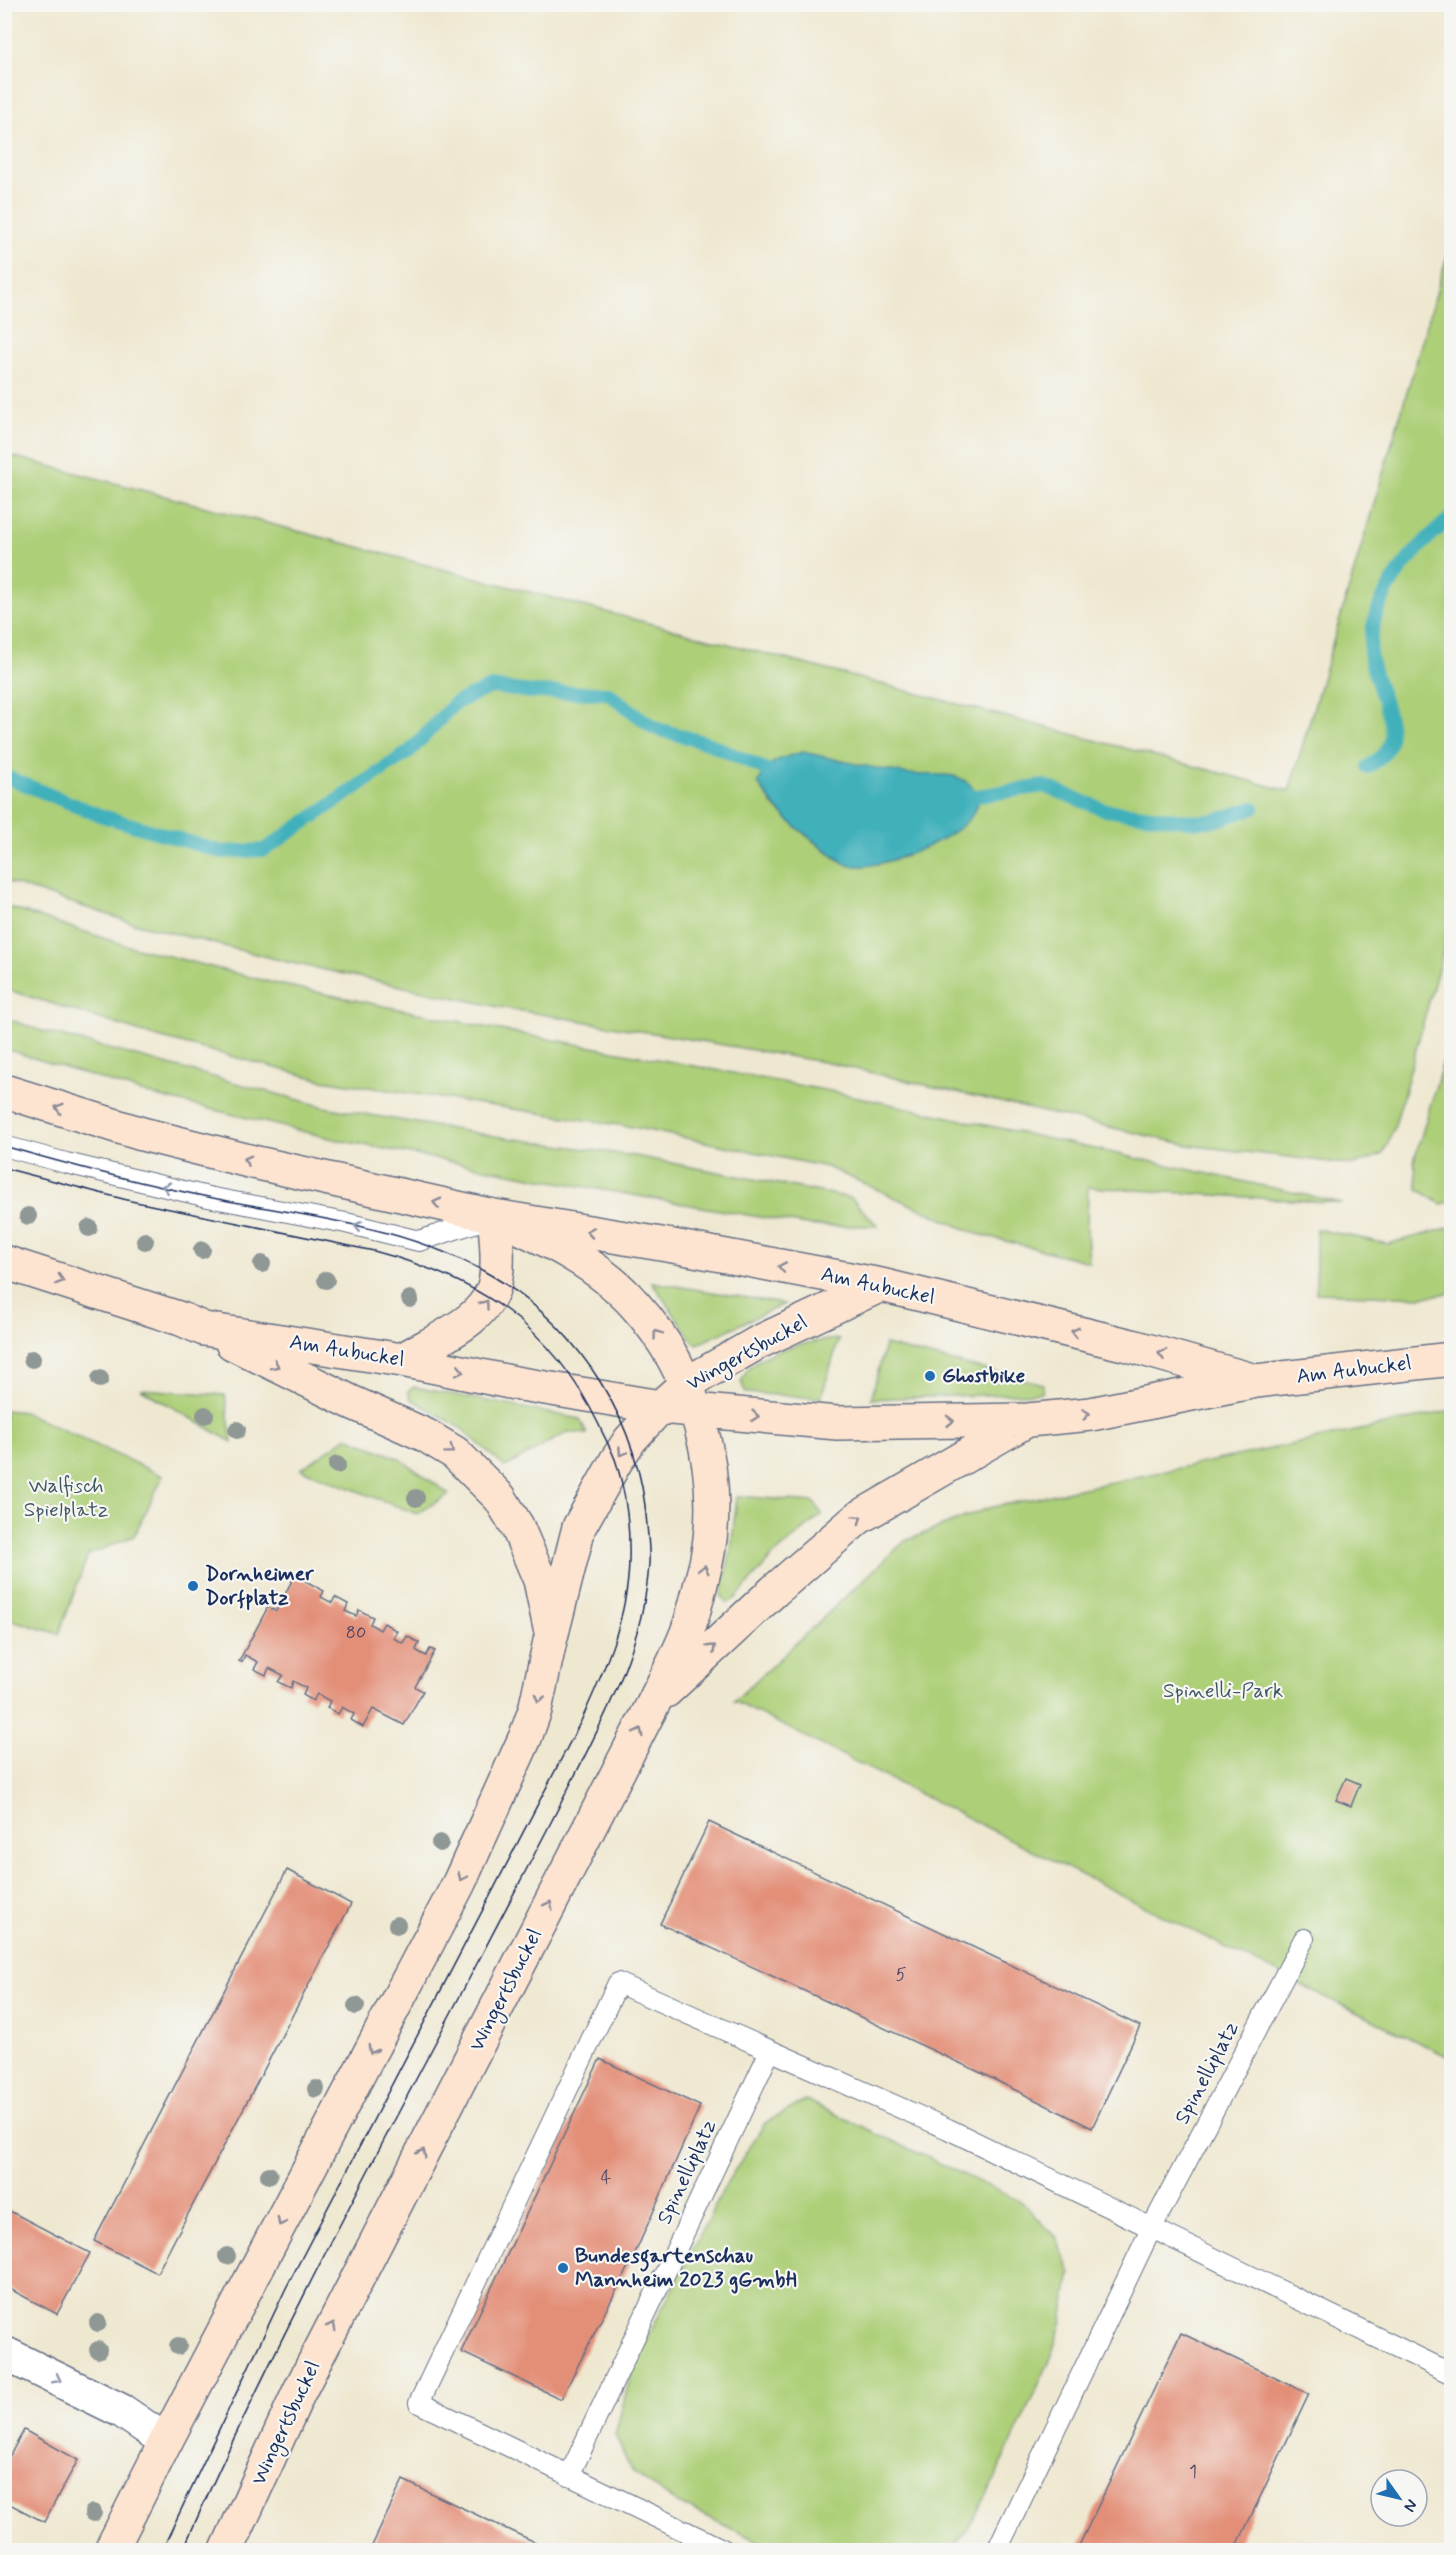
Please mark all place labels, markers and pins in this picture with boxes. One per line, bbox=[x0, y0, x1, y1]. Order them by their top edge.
place label: Ghostbike bbox=[942, 1362, 1025, 1390]
marker: Ghostbike bbox=[923, 1369, 937, 1383]
place label: Dornheimer Dorfplatz bbox=[205, 1560, 315, 1612]
marker: Dornheimer Dorfplatz bbox=[186, 1579, 200, 1593]
place label: Bundesgartenschau Mannheim 2023 gGmbH bbox=[575, 2242, 797, 2294]
marker: Bundesgartenschau Mannheim 2023 gGmbH bbox=[556, 2261, 570, 2275]

